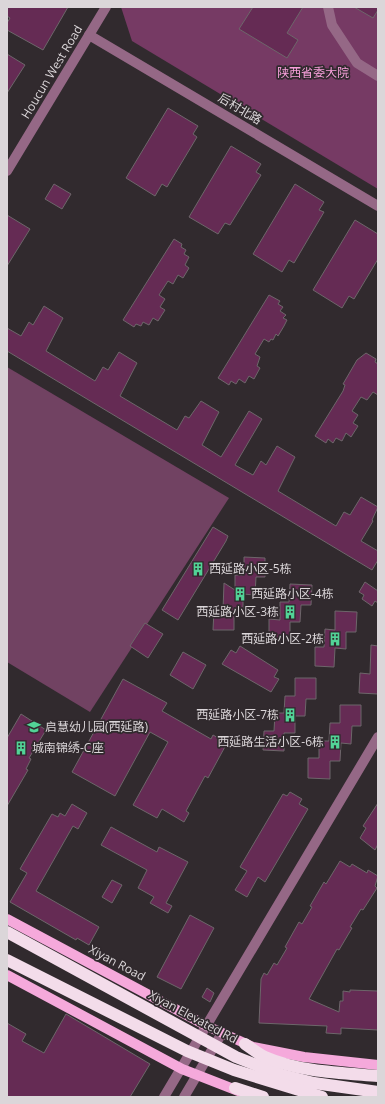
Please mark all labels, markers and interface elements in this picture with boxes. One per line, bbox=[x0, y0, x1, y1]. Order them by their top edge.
street label: Houcun West Road bbox=[17, 22, 86, 122]
park label: 陕西省委大院 bbox=[277, 64, 349, 81]
street label: 后村北路 bbox=[215, 89, 265, 128]
place label: 西延路小区-5栋 bbox=[209, 560, 292, 577]
building icon: 西延路小区-5栋 bbox=[190, 561, 206, 577]
place label: 西延路小区-4栋 bbox=[251, 585, 334, 602]
building icon: 西延路小区-4栋 bbox=[232, 586, 248, 602]
place label: 西延路小区-3栋 bbox=[196, 603, 279, 620]
building icon: 西延路小区-3栋 bbox=[282, 604, 298, 620]
place label: 西延路小区-2栋 bbox=[241, 630, 324, 647]
building icon: 西延路小区-2栋 bbox=[327, 631, 343, 647]
place label: 西延路小区-7栋 bbox=[196, 706, 279, 723]
building icon: 西延路小区-7栋 bbox=[282, 707, 298, 723]
place label: 启慧幼儿园(西延路) bbox=[45, 718, 149, 735]
school or university icon: 启慧幼儿园(西延路) bbox=[26, 719, 42, 735]
place label: 西延路生活小区-6栋 bbox=[217, 733, 324, 750]
building icon: 西延路生活小区-6栋 bbox=[327, 734, 343, 750]
place label: 城南锦绣-C座 bbox=[32, 739, 103, 756]
building icon: 城南锦绣-C座 bbox=[13, 740, 29, 756]
street label: Xiyan Road bbox=[86, 941, 148, 985]
street label: Xiyan Elevated Rd bbox=[146, 986, 241, 1047]

